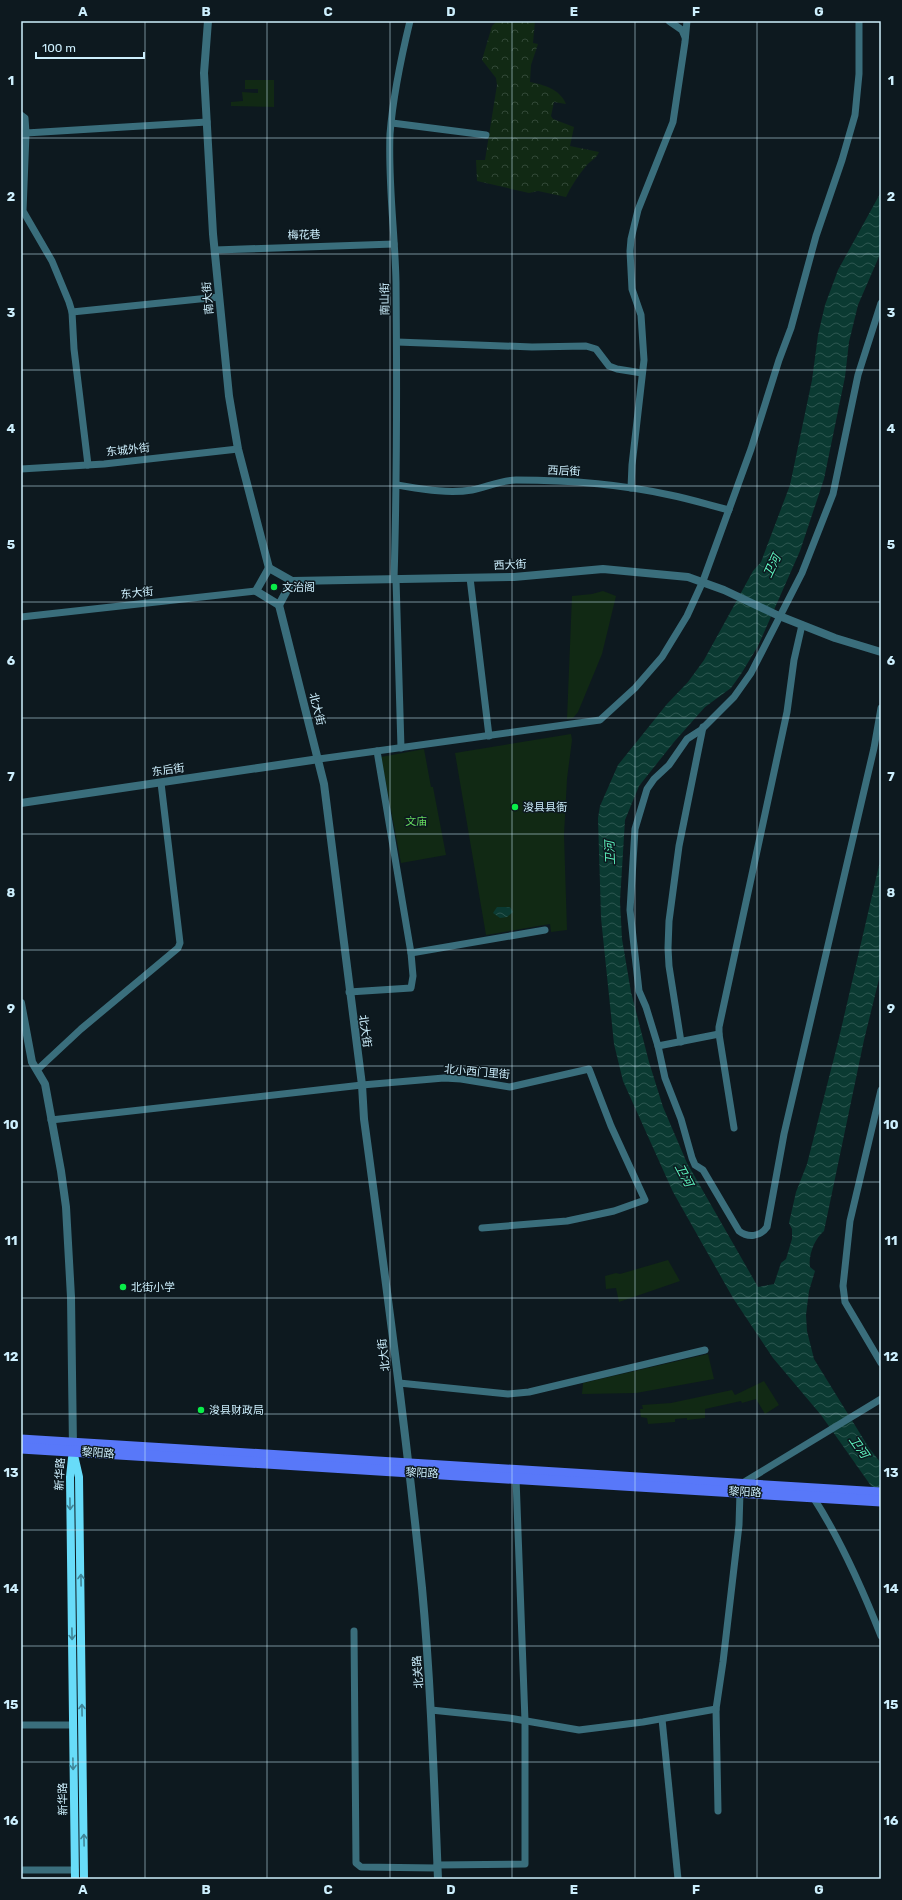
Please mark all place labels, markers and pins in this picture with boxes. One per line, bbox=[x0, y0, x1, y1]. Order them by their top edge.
place label: 文治阁 bbox=[282, 581, 315, 594]
marker: 文治阁 bbox=[269, 582, 279, 592]
place label: 浚县县衙 bbox=[523, 801, 567, 814]
marker: 浚县县衙 bbox=[510, 802, 520, 812]
place label: 北街小学 bbox=[131, 1281, 175, 1294]
marker: 北街小学 bbox=[118, 1282, 128, 1292]
place label: 浚县财政局 bbox=[209, 1404, 264, 1417]
marker: 浚县财政局 bbox=[196, 1405, 206, 1415]

